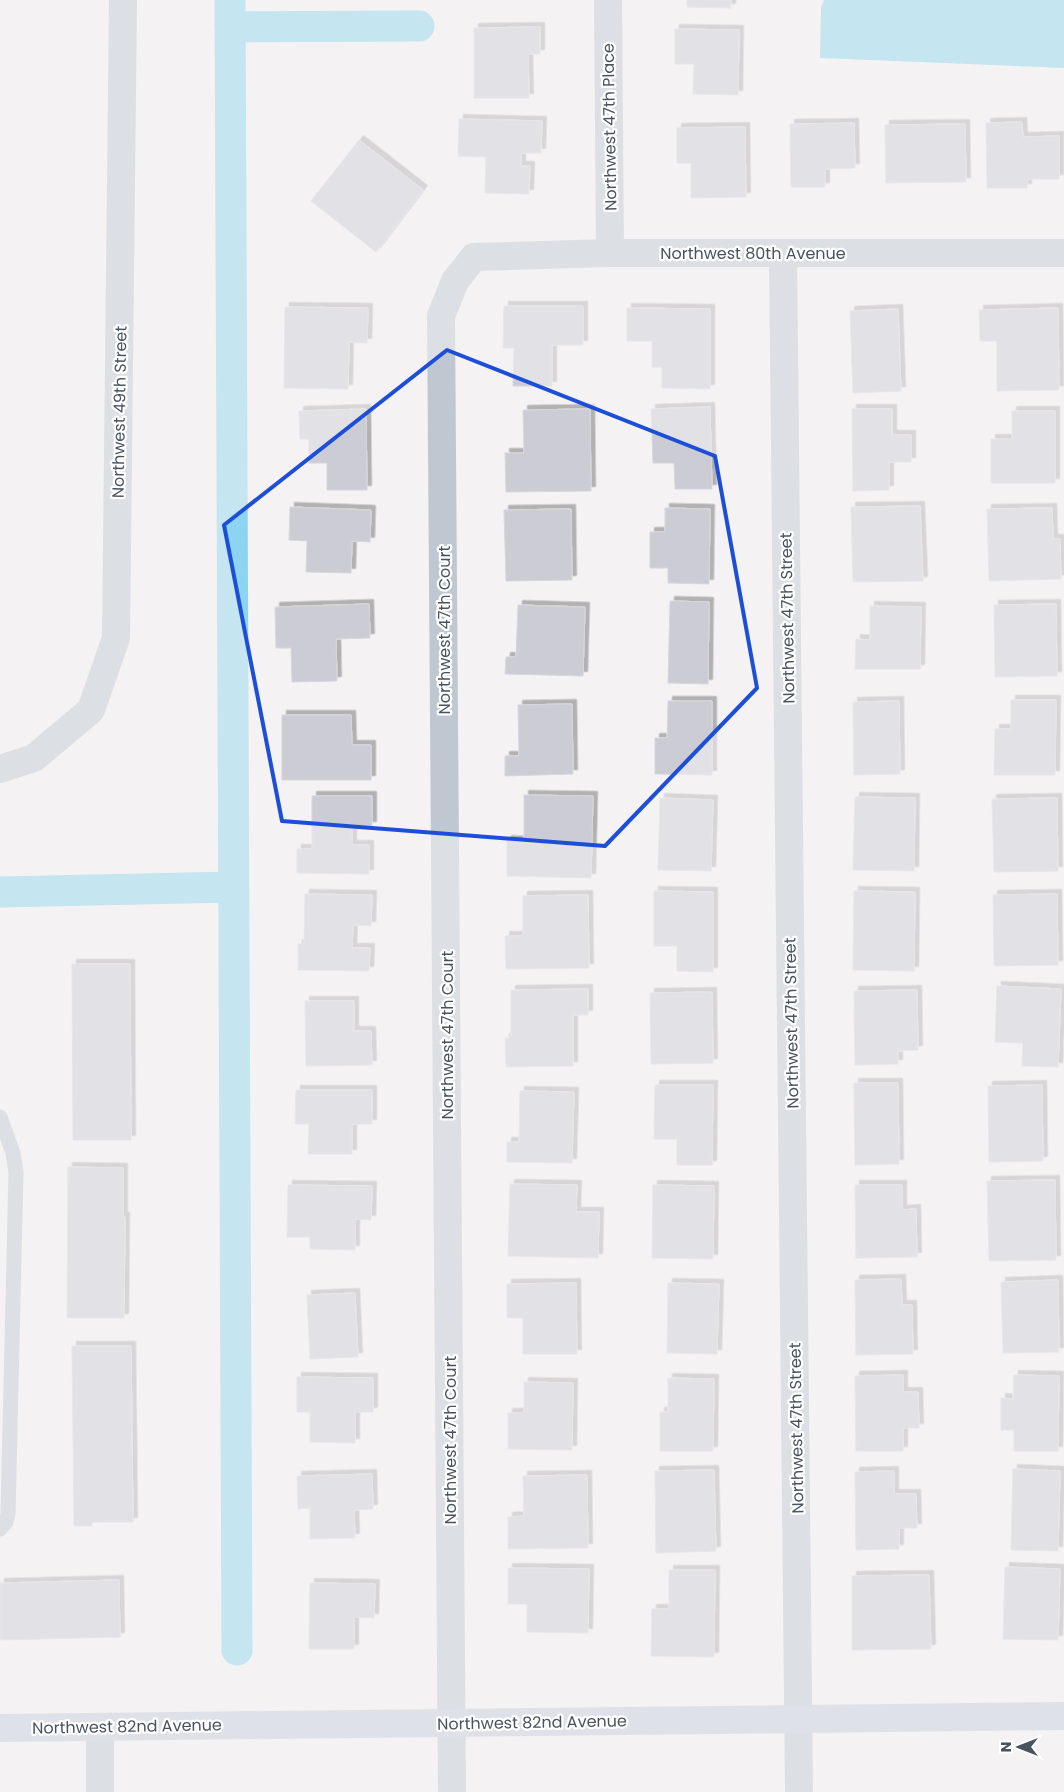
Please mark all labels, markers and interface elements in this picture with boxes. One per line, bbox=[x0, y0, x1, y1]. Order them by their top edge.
street label: Northwest 47th Place bbox=[597, 43, 622, 211]
street label: Northwest 80th Avenue bbox=[660, 242, 846, 265]
street label: Northwest 49th Street bbox=[106, 325, 133, 498]
street label: Northwest 47th Street bbox=[775, 532, 800, 704]
street label: Northwest 47th Court bbox=[433, 545, 456, 714]
street label: Northwest 47th Street bbox=[779, 937, 804, 1109]
street label: Northwest 47th Court bbox=[436, 950, 459, 1119]
street label: Northwest 47th Street bbox=[784, 1342, 809, 1514]
street label: Northwest 47th Court bbox=[439, 1355, 462, 1524]
street label: Northwest 82nd Avenue bbox=[437, 1709, 627, 1736]
street label: Northwest 82nd Avenue bbox=[32, 1713, 222, 1740]
north arrow bbox=[994, 1722, 1044, 1772]
text: N bbox=[996, 1742, 1016, 1752]

